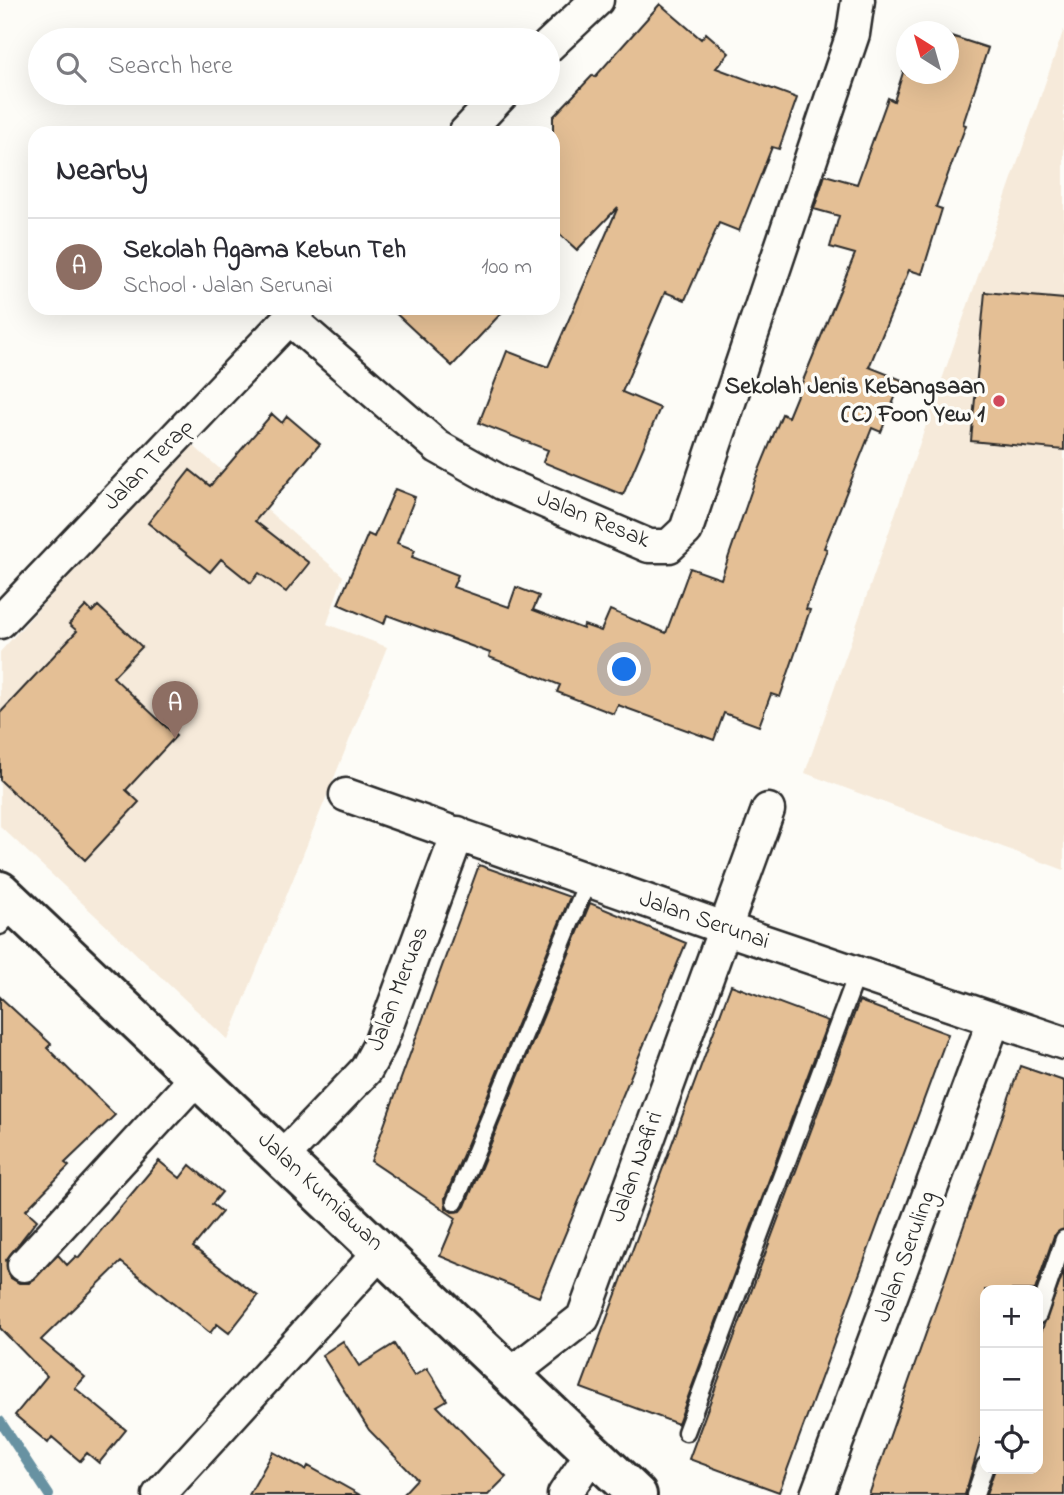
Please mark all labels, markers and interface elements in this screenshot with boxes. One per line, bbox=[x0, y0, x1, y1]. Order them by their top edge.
north arrow bbox=[896, 21, 959, 84]
search box bbox=[28, 28, 560, 105]
icon: search bbox=[52, 48, 90, 86]
text: Search here bbox=[108, 48, 233, 86]
text: Nearby bbox=[56, 150, 148, 194]
text: Sekolah Agama Kebun Teh bbox=[123, 232, 406, 270]
text: A bbox=[72, 251, 86, 284]
text: 100 m bbox=[481, 251, 532, 284]
text: School · Jalan Serunai bbox=[123, 270, 333, 303]
place label: Sekolah Jenis Kebangsaan (C) Foon Yew 1 bbox=[725, 370, 985, 433]
marker: Sekolah Jenis Kebangsaan (C) Foon Yew 1 bbox=[991, 393, 1007, 409]
street label: Jalan Terap bbox=[96, 411, 202, 519]
street label: Jalan Resak bbox=[531, 481, 655, 559]
your location bbox=[607, 652, 641, 686]
pin: A bbox=[152, 681, 198, 739]
street label: Jalan Serunai bbox=[634, 882, 774, 960]
street label: Jalan Meruas bbox=[359, 922, 439, 1056]
street label: Jalan Nafiri bbox=[601, 1107, 673, 1227]
street label: Jalan Kurniawan bbox=[249, 1124, 391, 1260]
street label: Jalan Seruling bbox=[866, 1186, 946, 1328]
map controls bbox=[980, 1285, 1043, 1474]
button: + bbox=[980, 1285, 1043, 1348]
button: − bbox=[980, 1348, 1043, 1411]
button: locate bbox=[980, 1411, 1043, 1474]

